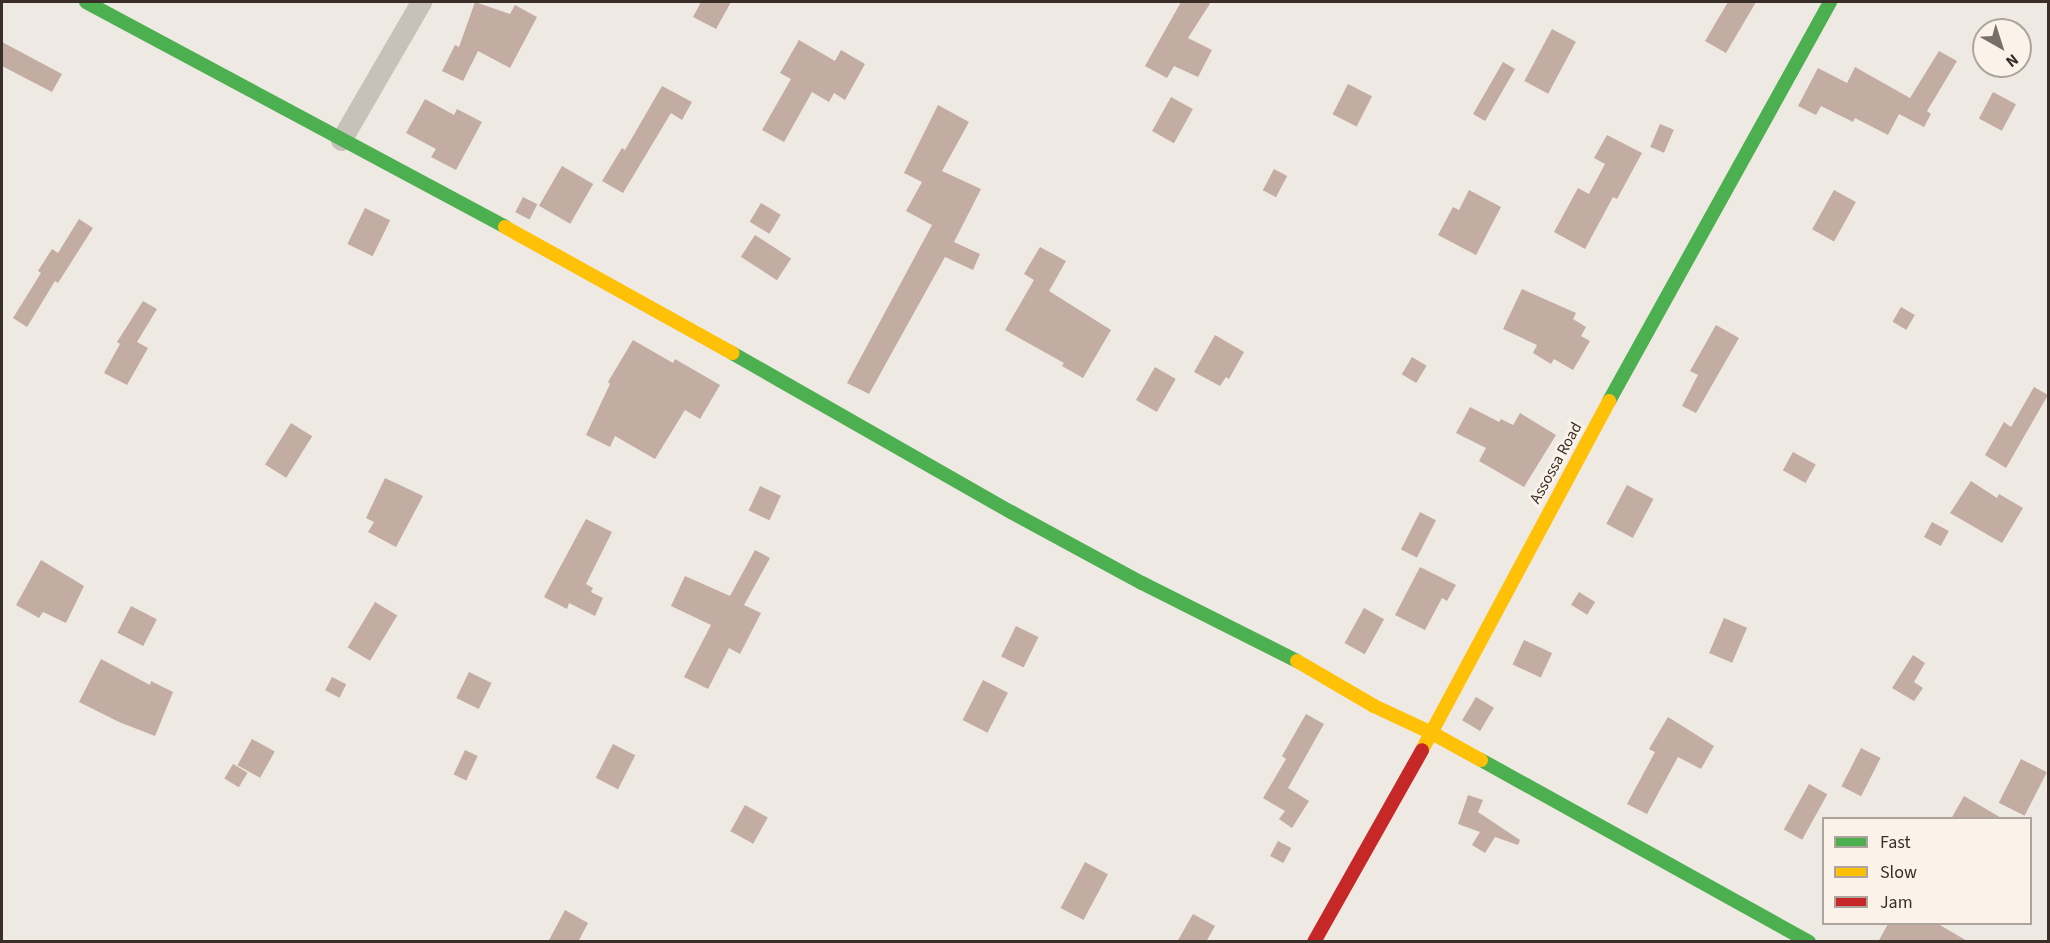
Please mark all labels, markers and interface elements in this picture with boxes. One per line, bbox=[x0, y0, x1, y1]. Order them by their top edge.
north arrow bbox=[1972, 18, 2032, 78]
text: N bbox=[2001, 49, 2023, 72]
street label: Assossa Road bbox=[1526, 419, 1586, 507]
legend bbox=[1822, 817, 2032, 925]
text: Fast bbox=[1880, 830, 1911, 855]
text: Slow bbox=[1880, 860, 1917, 885]
text: Jam bbox=[1880, 890, 1913, 915]

